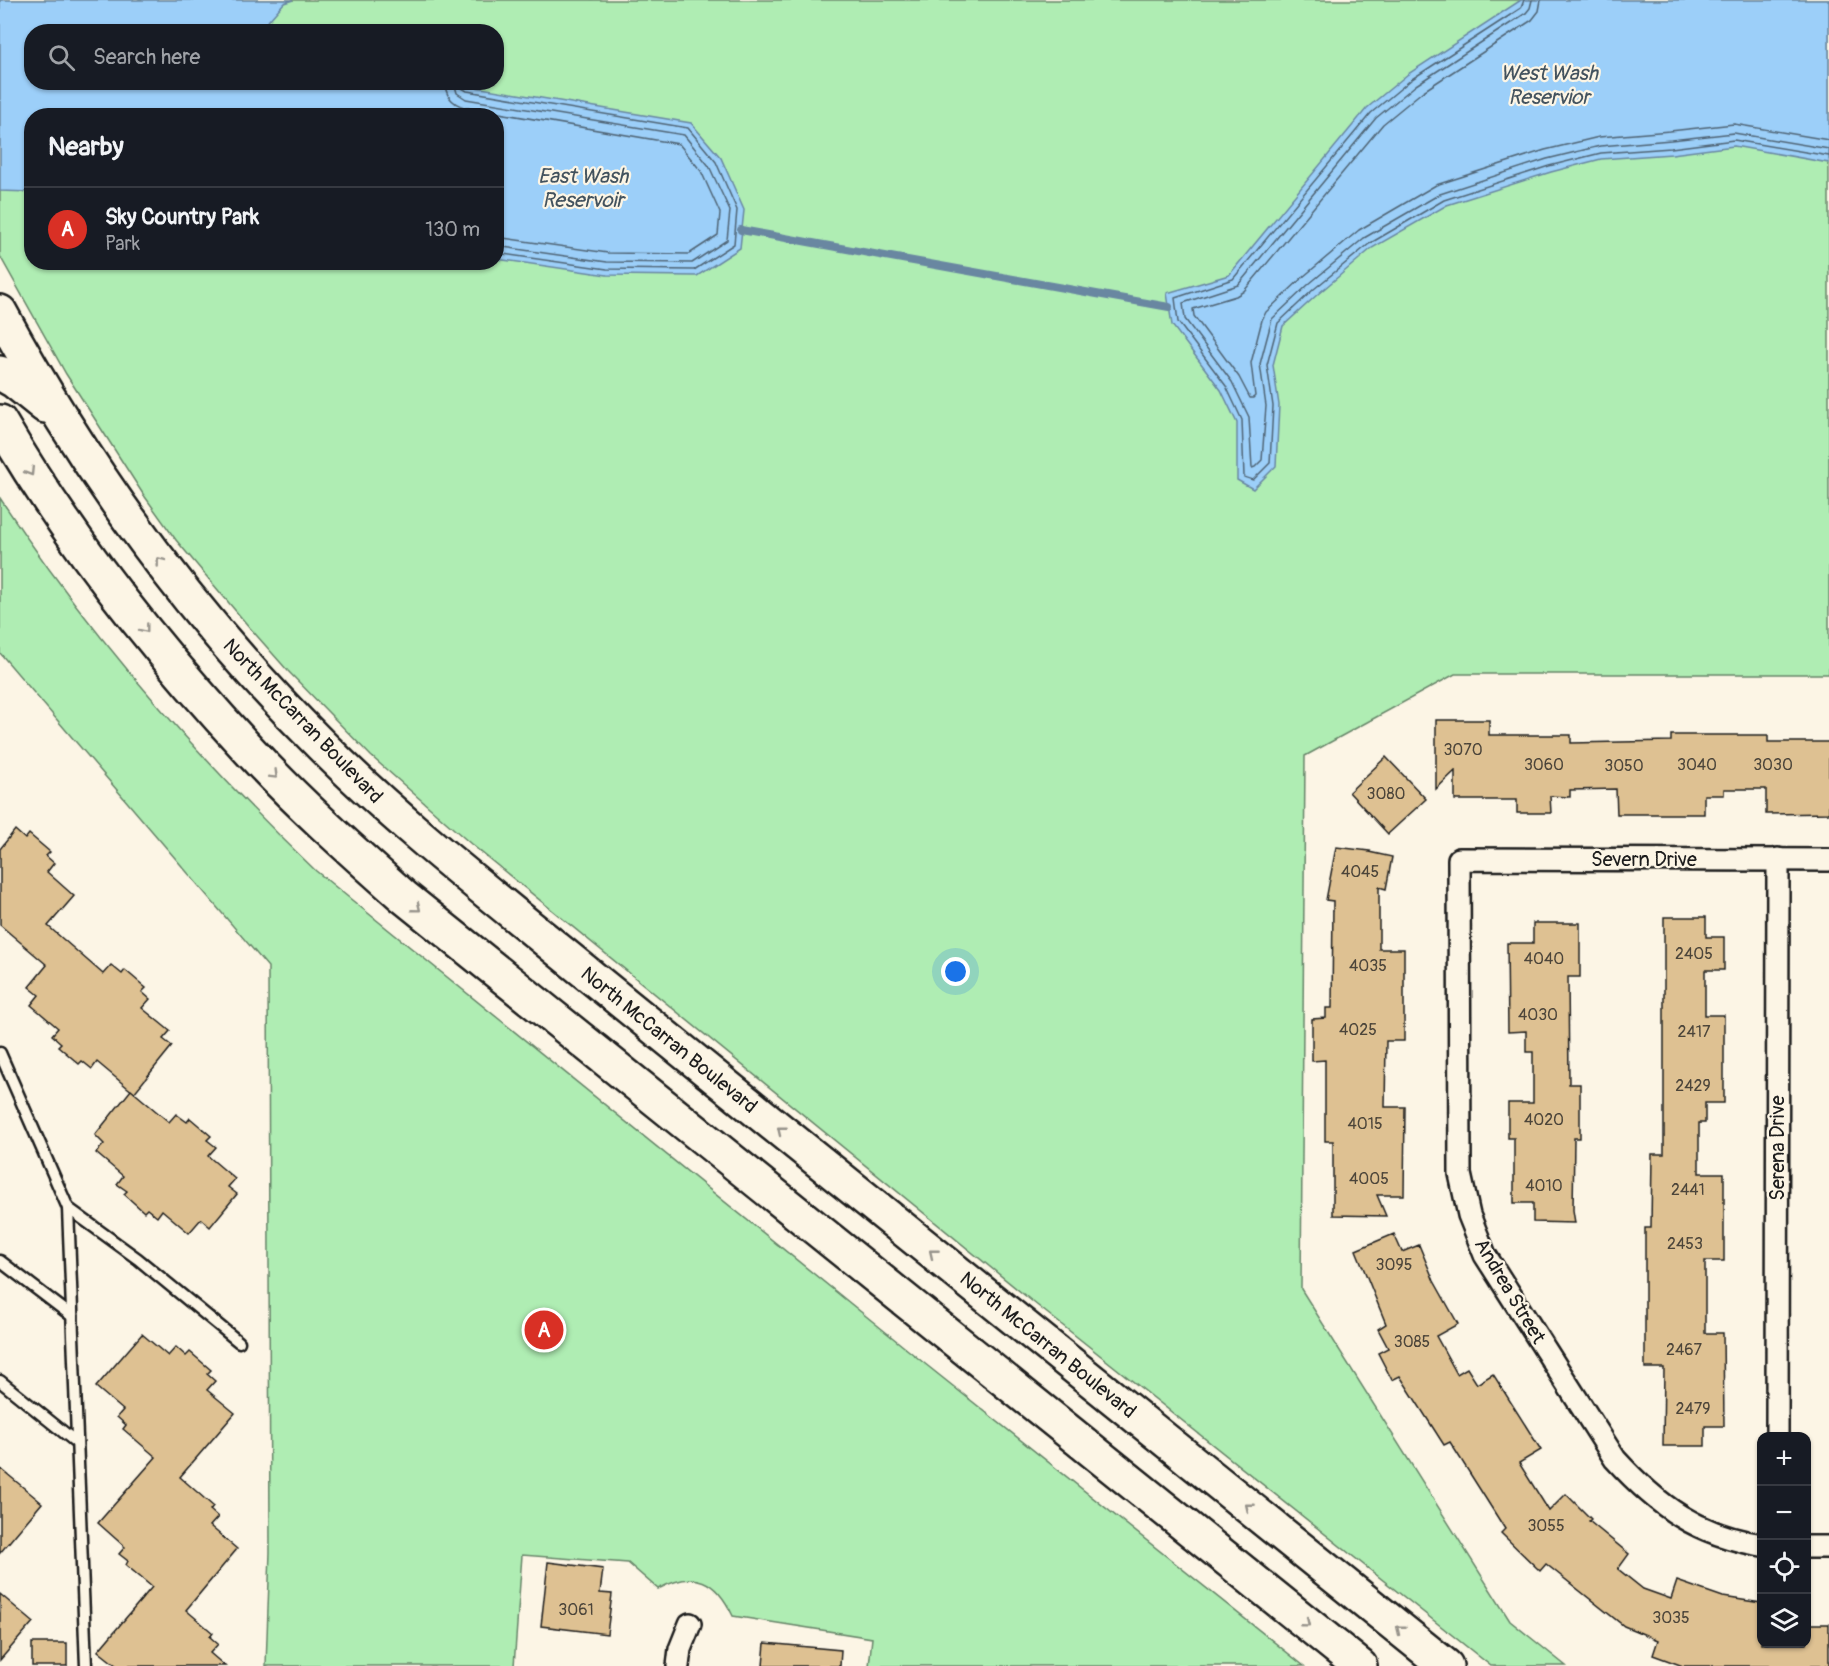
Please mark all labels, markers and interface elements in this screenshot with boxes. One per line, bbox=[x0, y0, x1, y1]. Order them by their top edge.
search box bbox=[24, 24, 504, 90]
icon: search bbox=[45, 41, 78, 74]
text: Search here bbox=[93, 43, 200, 71]
water label: West Wash Reservior bbox=[1500, 60, 1599, 111]
text: Nearby bbox=[48, 131, 124, 163]
water label: East Wash Reservoir bbox=[538, 163, 629, 214]
text: Sky Country Park bbox=[105, 203, 259, 231]
text: A bbox=[61, 217, 74, 242]
text: 130 m bbox=[425, 217, 480, 242]
text: Park bbox=[105, 231, 140, 256]
one-way arrow bbox=[22, 466, 34, 476]
one-way arrow bbox=[157, 557, 168, 568]
one-way arrow bbox=[138, 623, 149, 634]
street label: North McCarran Boulevard bbox=[218, 633, 388, 809]
house number: 3070 bbox=[1443, 740, 1483, 760]
house number: 3060 bbox=[1524, 755, 1564, 775]
house number: 3040 bbox=[1677, 755, 1717, 775]
house number: 3030 bbox=[1753, 755, 1793, 775]
house number: 3050 bbox=[1604, 756, 1644, 776]
one-way arrow bbox=[267, 768, 278, 779]
house number: 3080 bbox=[1367, 784, 1405, 804]
street label: Severn Drive bbox=[1591, 847, 1697, 872]
house number: 4045 bbox=[1341, 862, 1379, 882]
one-way arrow bbox=[410, 900, 421, 911]
house number: 2405 bbox=[1675, 944, 1713, 964]
house number: 4040 bbox=[1524, 949, 1564, 969]
house number: 4035 bbox=[1349, 956, 1387, 976]
your location bbox=[941, 957, 970, 986]
street label: North McCarran Boulevard bbox=[576, 961, 762, 1119]
house number: 4030 bbox=[1518, 1005, 1558, 1025]
house number: 4025 bbox=[1339, 1020, 1377, 1040]
house number: 2417 bbox=[1678, 1022, 1711, 1042]
house number: 2429 bbox=[1675, 1076, 1711, 1096]
street label: Serena Drive bbox=[1765, 1095, 1790, 1201]
house number: 4020 bbox=[1524, 1110, 1564, 1130]
house number: 4015 bbox=[1347, 1114, 1383, 1134]
one-way arrow bbox=[777, 1127, 788, 1138]
house number: 4005 bbox=[1349, 1169, 1389, 1189]
house number: 4010 bbox=[1525, 1176, 1563, 1196]
house number: 2441 bbox=[1671, 1180, 1705, 1200]
street label: Andrea Street bbox=[1469, 1234, 1552, 1349]
house number: 2453 bbox=[1667, 1234, 1703, 1254]
one-way arrow bbox=[929, 1249, 940, 1260]
house number: 3095 bbox=[1376, 1255, 1412, 1275]
street label: North McCarran Boulevard bbox=[955, 1266, 1141, 1424]
pin: A bbox=[524, 1308, 564, 1352]
house number: 3085 bbox=[1394, 1332, 1430, 1352]
house number: 2467 bbox=[1666, 1340, 1702, 1360]
house number: 2479 bbox=[1676, 1399, 1710, 1419]
map controls bbox=[1757, 1432, 1811, 1648]
button: + bbox=[1757, 1432, 1811, 1486]
button: − bbox=[1757, 1486, 1811, 1540]
one-way arrow bbox=[1244, 1503, 1255, 1514]
house number: 3055 bbox=[1527, 1516, 1565, 1536]
button: locate bbox=[1757, 1540, 1811, 1594]
button: layers bbox=[1757, 1594, 1811, 1648]
house number: 3061 bbox=[558, 1600, 594, 1620]
house number: 3035 bbox=[1652, 1608, 1690, 1628]
one-way arrow bbox=[1299, 1615, 1310, 1626]
one-way arrow bbox=[1396, 1626, 1407, 1637]

